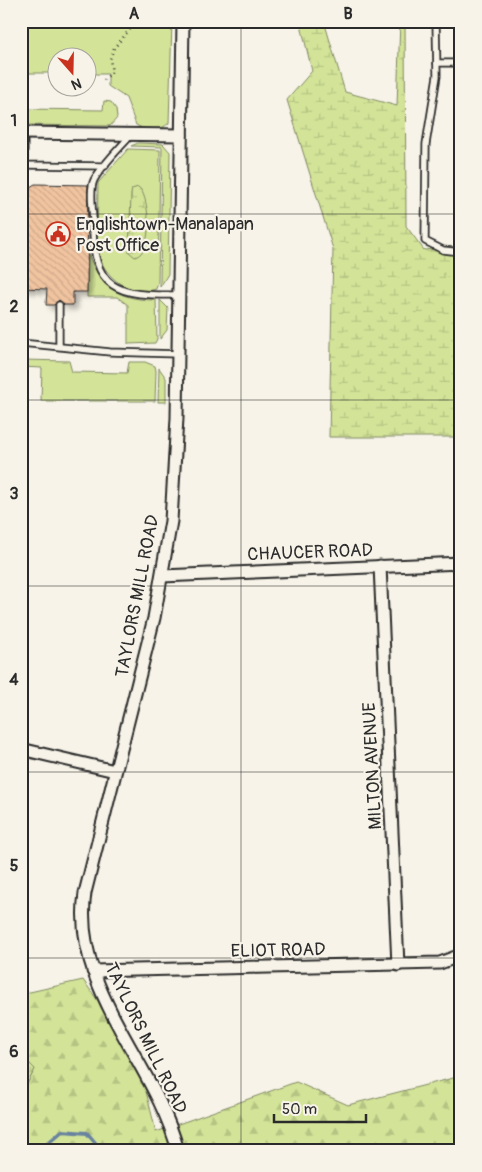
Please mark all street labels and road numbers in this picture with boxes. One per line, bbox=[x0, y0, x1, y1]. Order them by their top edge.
street label: TAYLORS MILL ROAD bbox=[110, 513, 165, 679]
street label: CHAUCER ROAD bbox=[247, 539, 373, 566]
street label: MILTON AVENUE bbox=[358, 702, 387, 830]
street label: ELIOT ROAD bbox=[230, 938, 326, 963]
street label: TAYLORS MILL ROAD bbox=[99, 959, 192, 1117]

